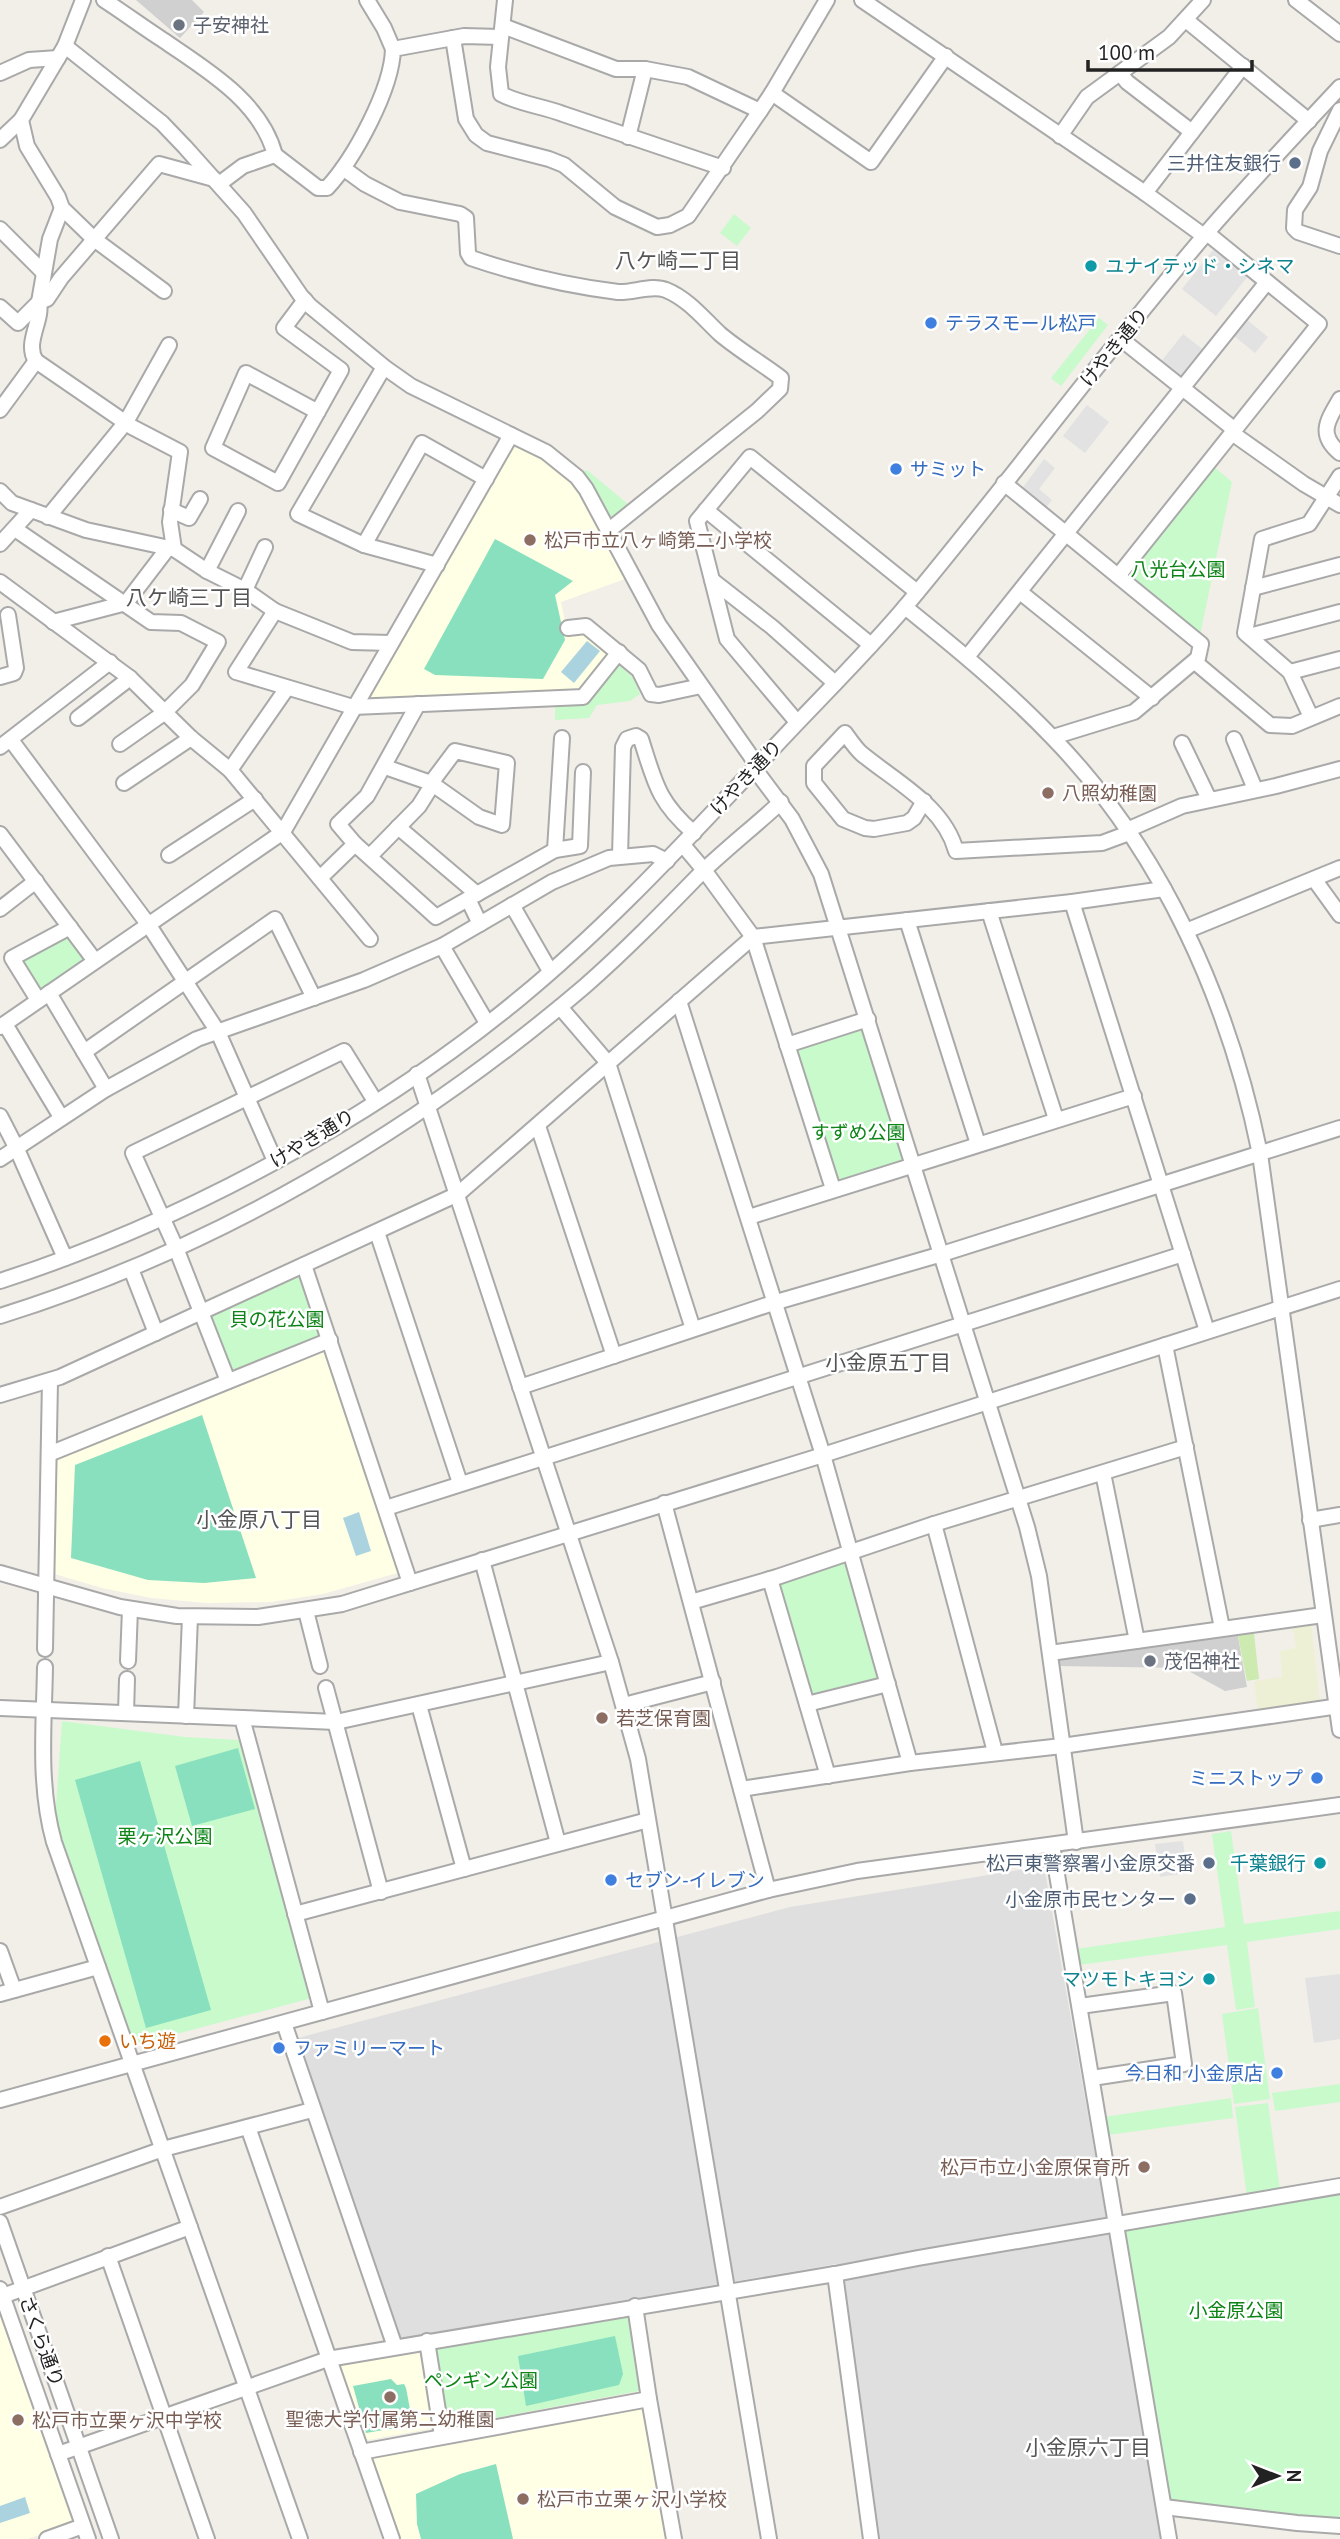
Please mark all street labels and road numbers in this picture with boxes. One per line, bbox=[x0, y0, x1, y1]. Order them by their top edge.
street label: けやき通り bbox=[1075, 303, 1153, 391]
street label: けやき通り bbox=[705, 734, 787, 820]
street label: けやき通り bbox=[265, 1103, 359, 1173]
street label: さくら通り bbox=[14, 2292, 70, 2390]

